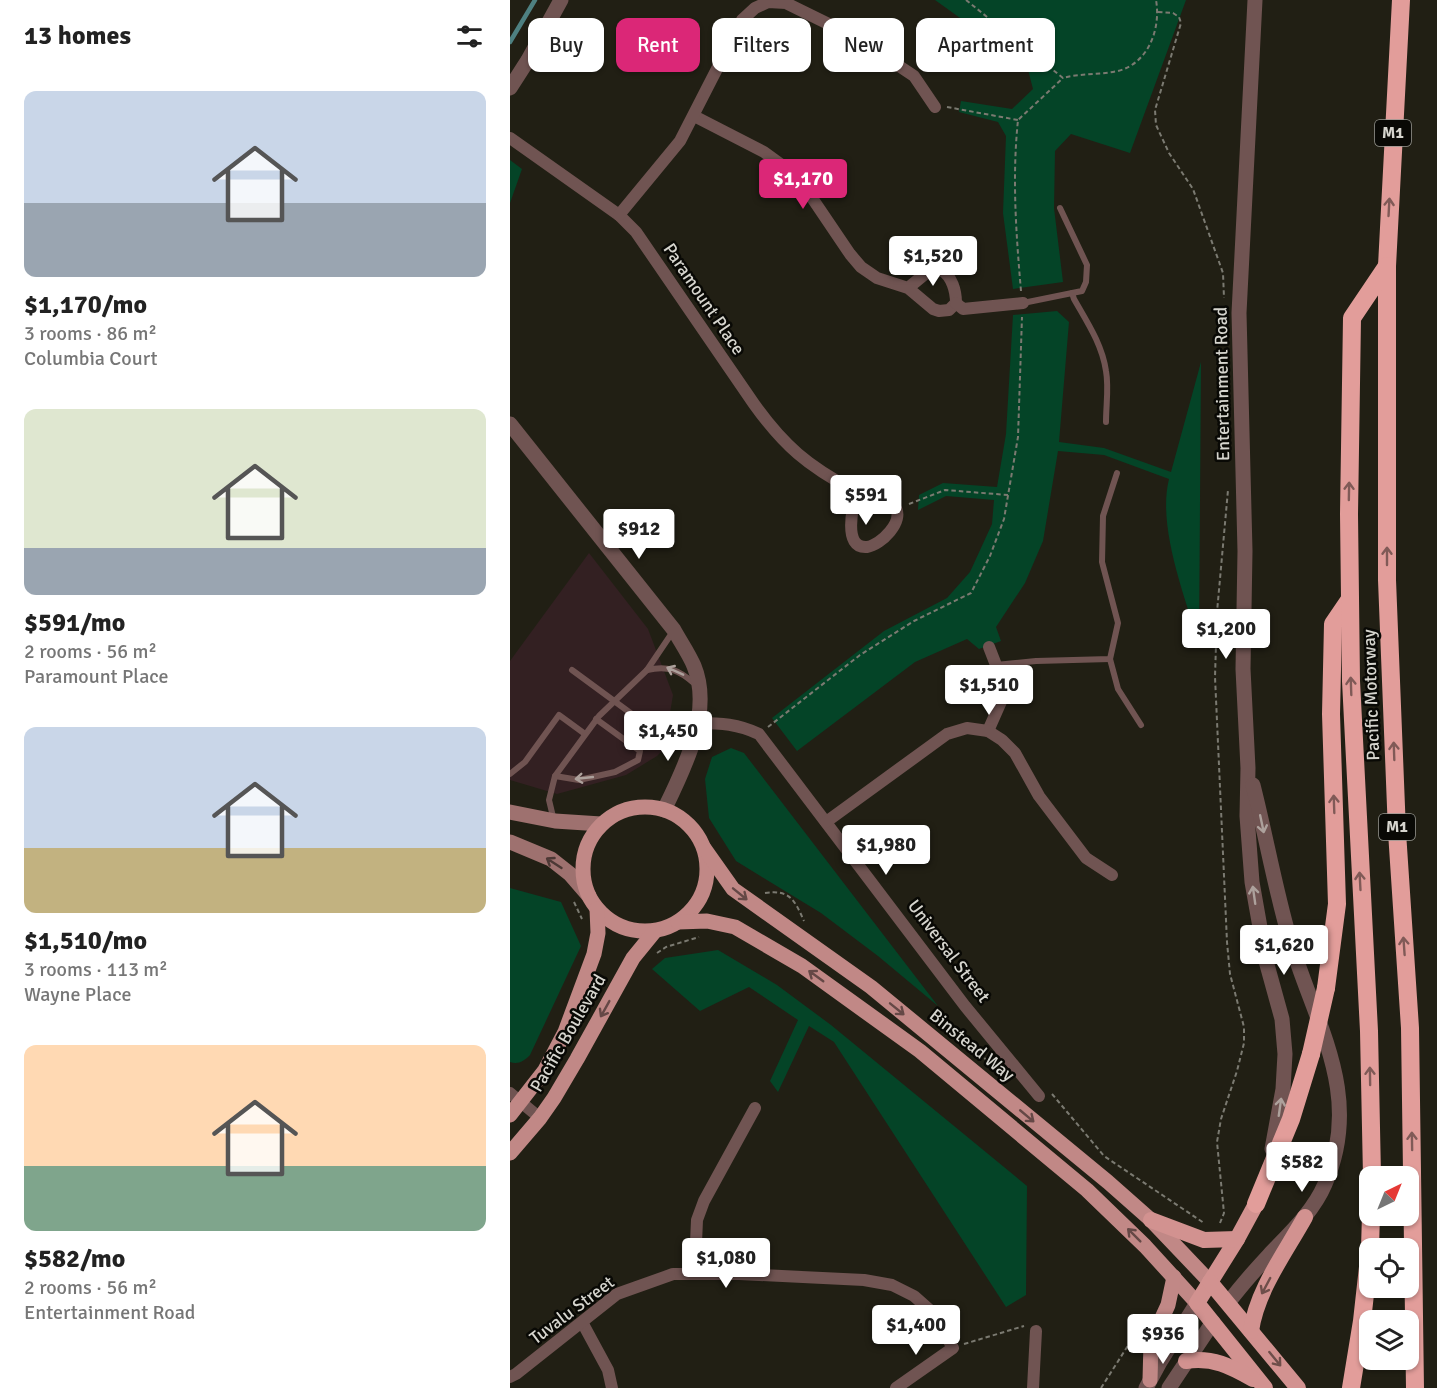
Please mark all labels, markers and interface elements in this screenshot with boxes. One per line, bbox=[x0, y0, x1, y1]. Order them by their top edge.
chip: Buy bbox=[528, 18, 604, 72]
chip: Rent bbox=[616, 18, 700, 72]
chip: Filters bbox=[712, 18, 811, 72]
chip: New bbox=[823, 18, 904, 72]
chip: Apartment bbox=[916, 18, 1055, 72]
text: 13 homes bbox=[24, 20, 131, 52]
icon: filters bbox=[453, 20, 486, 53]
road number: M1 bbox=[1375, 120, 1411, 146]
icon: home bbox=[201, 130, 309, 238]
pin: $1,170 bbox=[754, 159, 852, 210]
text: $1,170 bbox=[773, 166, 833, 191]
one-way arrow bbox=[1384, 198, 1395, 218]
pin: $1,520 bbox=[884, 236, 982, 287]
street label: Paramount Place bbox=[658, 239, 750, 359]
text: $1,520 bbox=[903, 243, 963, 268]
text: $1,170/mo bbox=[24, 289, 147, 321]
street label: Entertainment Road bbox=[1210, 307, 1234, 461]
text: 3 rooms · 86 m² bbox=[24, 321, 157, 346]
text: Columbia Court bbox=[24, 346, 157, 371]
icon: home bbox=[201, 448, 309, 556]
pin: $591 bbox=[830, 475, 902, 526]
text: $591 bbox=[844, 482, 888, 507]
one-way arrow bbox=[1344, 482, 1355, 502]
pin: $912 bbox=[603, 509, 675, 560]
text: $912 bbox=[617, 516, 661, 541]
one-way arrow bbox=[1381, 547, 1393, 567]
text: $591/mo bbox=[24, 607, 125, 639]
pin: $1,200 bbox=[1177, 609, 1275, 660]
text: $1,200 bbox=[1196, 616, 1256, 641]
street label: Pacific Motorway bbox=[1358, 628, 1384, 761]
text: 2 rooms · 56 m² bbox=[24, 639, 157, 664]
text: Paramount Place bbox=[24, 664, 169, 689]
one-way arrow bbox=[667, 665, 685, 677]
pin: $1,510 bbox=[940, 665, 1038, 716]
text: $1,510 bbox=[959, 672, 1019, 697]
one-way arrow bbox=[1346, 677, 1357, 696]
pin: $1,450 bbox=[619, 711, 717, 762]
text: $1,450 bbox=[638, 718, 698, 743]
one-way arrow bbox=[1388, 742, 1400, 762]
icon: home bbox=[201, 766, 309, 874]
one-way arrow bbox=[574, 773, 594, 784]
one-way arrow bbox=[1329, 795, 1340, 815]
road number: M1 bbox=[1379, 814, 1415, 840]
one-way arrow bbox=[1257, 815, 1269, 834]
pin: $1,980 bbox=[837, 825, 935, 876]
text: $1,980 bbox=[856, 832, 916, 857]
one-way arrow bbox=[546, 856, 563, 868]
one-way arrow bbox=[1355, 871, 1366, 891]
one-way arrow bbox=[1248, 885, 1259, 905]
one-way arrow bbox=[731, 887, 747, 900]
street label: Universal Street bbox=[903, 895, 995, 1007]
text: $1,510/mo bbox=[24, 925, 147, 957]
pin: $1,620 bbox=[1235, 925, 1333, 976]
text: $1,620 bbox=[1254, 932, 1314, 957]
one-way arrow bbox=[1399, 936, 1410, 956]
text: 3 rooms · 113 m² bbox=[24, 957, 168, 982]
street label: Pacific Boulevard bbox=[525, 970, 611, 1096]
one-way arrow bbox=[808, 970, 824, 982]
text: Wayne Place bbox=[24, 982, 131, 1007]
one-way arrow bbox=[599, 1000, 611, 1017]
one-way arrow bbox=[889, 1002, 905, 1015]
street label: Binstead Way bbox=[925, 1004, 1019, 1086]
one-way arrow bbox=[1364, 1066, 1376, 1086]
icon: home bbox=[201, 1084, 309, 1192]
one-way arrow bbox=[1275, 1098, 1286, 1118]
one-way arrow bbox=[1019, 1109, 1035, 1122]
one-way arrow bbox=[1406, 1131, 1418, 1151]
pin: $582 bbox=[1266, 1142, 1338, 1193]
text: $582 bbox=[1280, 1149, 1324, 1174]
north arrow bbox=[1359, 1166, 1419, 1226]
map controls bbox=[1359, 1166, 1419, 1370]
one-way arrow bbox=[1126, 1227, 1141, 1242]
pin: $1,080 bbox=[677, 1238, 775, 1289]
button: locate bbox=[1359, 1238, 1419, 1298]
text: $582/mo bbox=[24, 1243, 125, 1275]
text: $1,080 bbox=[696, 1245, 756, 1270]
street label: Tuvalu Street bbox=[525, 1271, 619, 1349]
text: 2 rooms · 56 m² bbox=[24, 1275, 157, 1300]
one-way arrow bbox=[1260, 1277, 1272, 1295]
text: Entertainment Road bbox=[24, 1300, 195, 1325]
pin: $1,400 bbox=[867, 1305, 965, 1356]
button: layers bbox=[1359, 1310, 1419, 1370]
text: $1,400 bbox=[886, 1312, 946, 1337]
pin: $936 bbox=[1127, 1314, 1199, 1365]
text: $936 bbox=[1141, 1321, 1185, 1346]
one-way arrow bbox=[1268, 1351, 1281, 1367]

